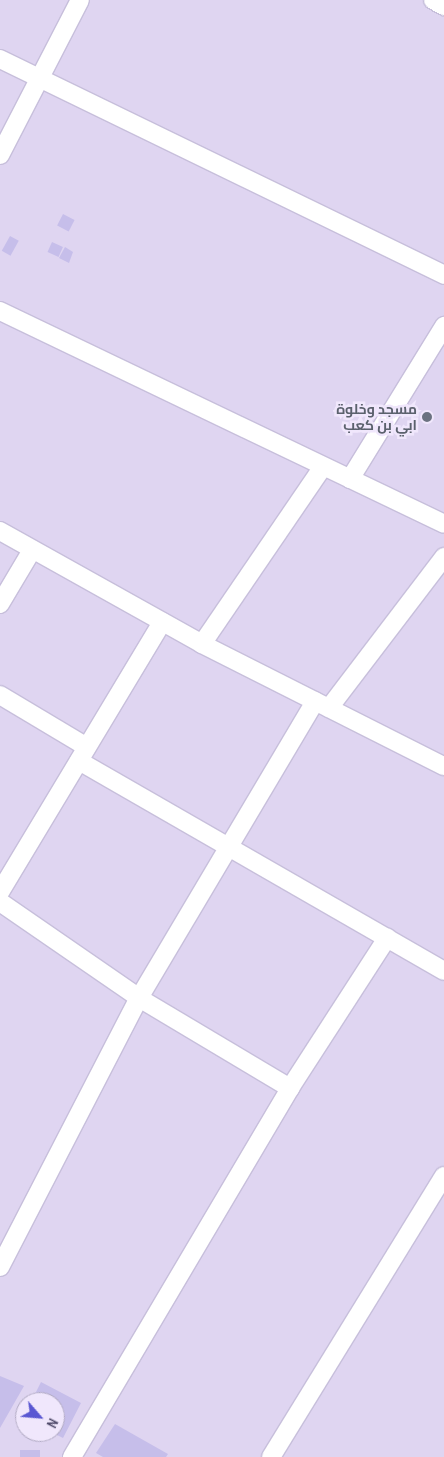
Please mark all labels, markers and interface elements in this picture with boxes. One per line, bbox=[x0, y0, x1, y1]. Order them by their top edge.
place label: مسجد وخلوة ابي بن كعب bbox=[336, 401, 417, 434]
marker: مسجد وخلوة ابي بن كعب bbox=[421, 411, 433, 423]
north arrow bbox=[15, 1392, 65, 1442]
text: N bbox=[43, 1416, 62, 1431]

